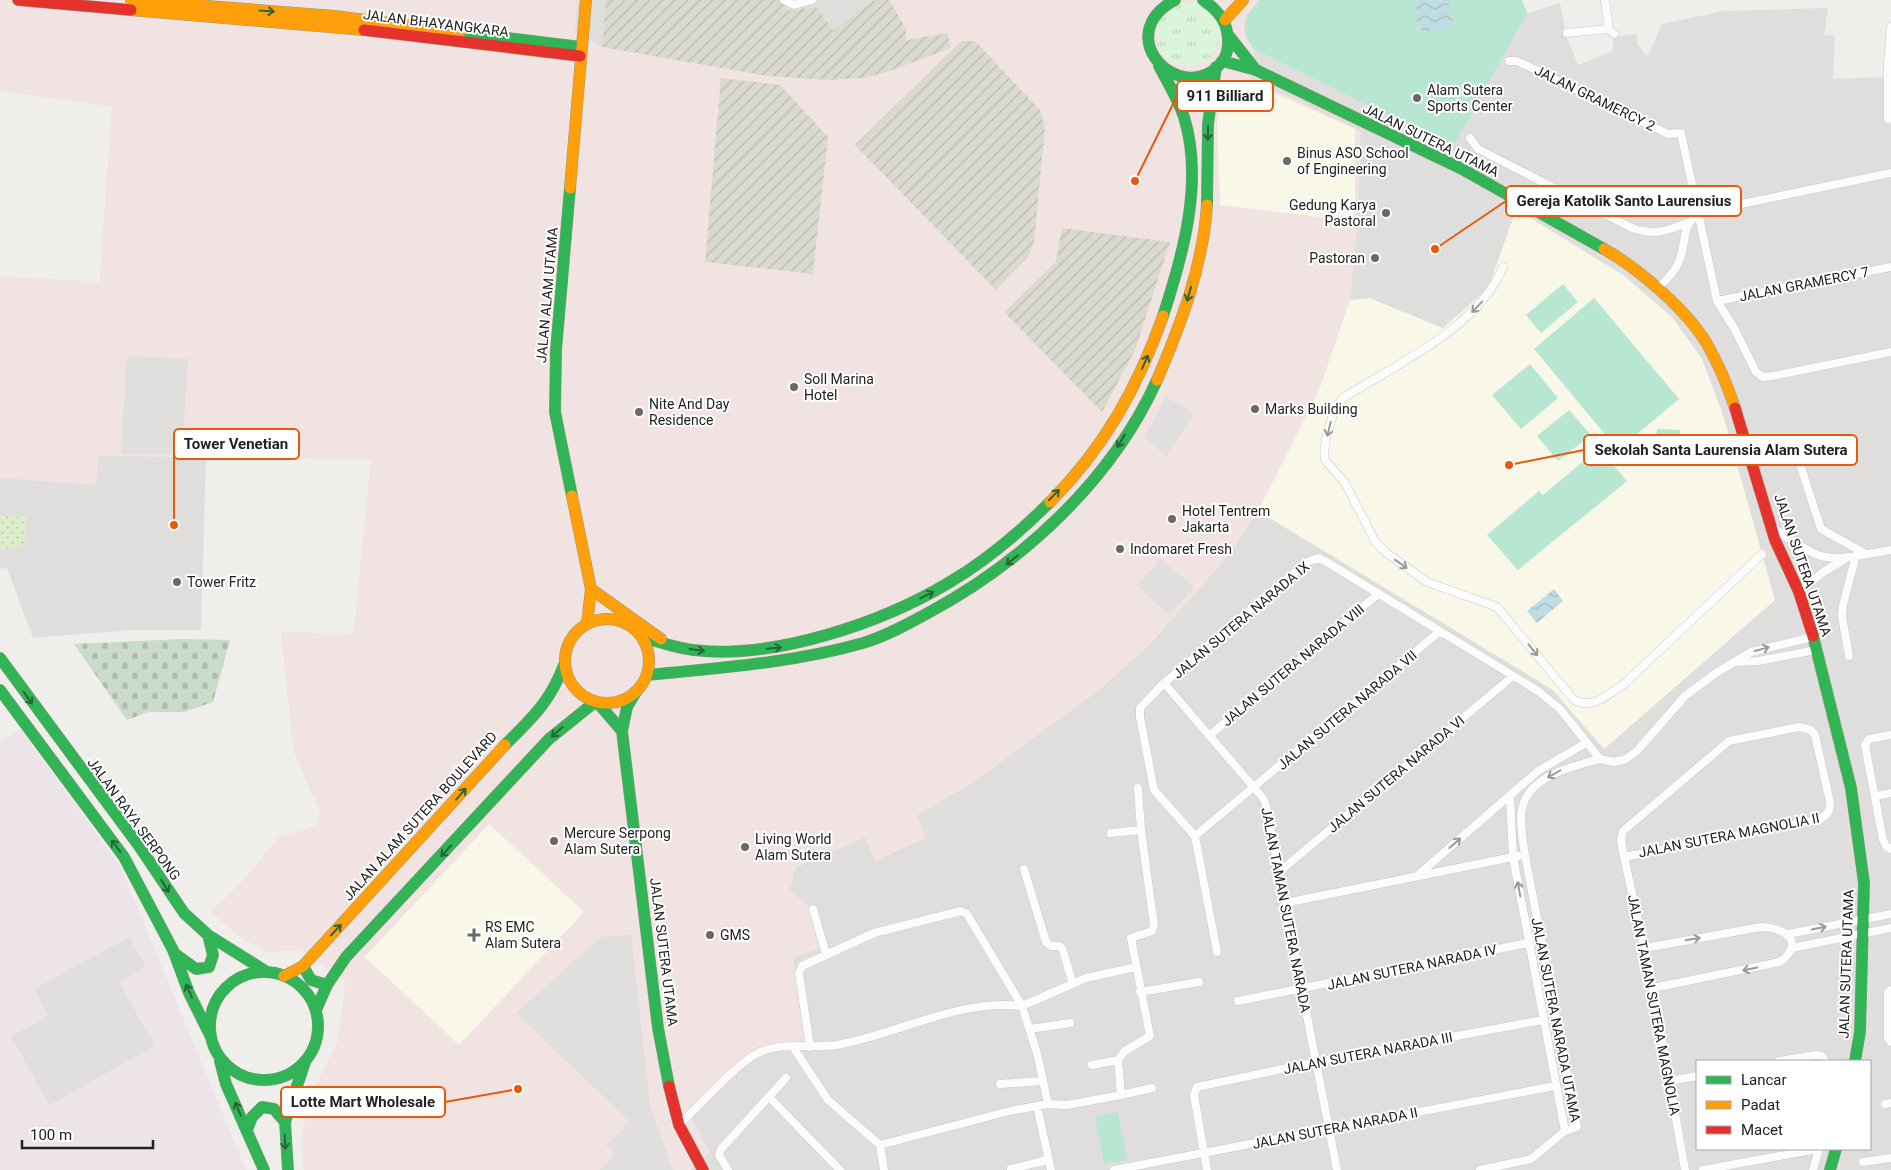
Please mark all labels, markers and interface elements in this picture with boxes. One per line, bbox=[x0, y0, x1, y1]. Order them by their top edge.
one-way arrow bbox=[259, 6, 275, 15]
street label: JALAN BHAYANGKARA bbox=[362, 6, 510, 40]
street label: JALAN GRAMERCY 2 bbox=[1532, 62, 1658, 134]
callout: 911 Billiard bbox=[1177, 81, 1273, 111]
place label: Alam Sutera Sports Center bbox=[1427, 82, 1513, 114]
text: 911 Billiard bbox=[1187, 87, 1263, 105]
marker: Alam Sutera Sports Center bbox=[1411, 92, 1423, 104]
street label: JALAN SUTERA UTAMA bbox=[1360, 100, 1502, 180]
one-way arrow bbox=[1203, 124, 1213, 141]
place label: Binus ASO School of Engineering bbox=[1297, 145, 1409, 177]
marker: Binus ASO School of Engineering bbox=[1281, 155, 1293, 167]
callout: Gereja Katolik Santo Laurensius bbox=[1506, 186, 1741, 216]
text: Gereja Katolik Santo Laurensius bbox=[1517, 192, 1732, 210]
place label: Gedung Karya Pastoral bbox=[1289, 197, 1376, 229]
marker: Gedung Karya Pastoral bbox=[1380, 207, 1392, 219]
street label: JALAN ALAM UTAMA bbox=[533, 227, 561, 363]
place label: Pastoran bbox=[1309, 250, 1365, 266]
marker: Pastoran bbox=[1369, 252, 1381, 264]
street label: JALAN GRAMERCY 7 bbox=[1738, 264, 1870, 304]
one-way arrow bbox=[1184, 285, 1194, 301]
one-way arrow bbox=[1471, 301, 1483, 314]
one-way arrow bbox=[1141, 355, 1151, 370]
place label: Soll Marina Hotel bbox=[804, 371, 874, 403]
marker: Soll Marina Hotel bbox=[788, 381, 800, 393]
place label: Nite And Day Residence bbox=[649, 396, 730, 428]
place label: Marks Building bbox=[1265, 401, 1358, 417]
marker: Marks Building bbox=[1249, 403, 1261, 415]
marker: Nite And Day Residence bbox=[633, 406, 645, 418]
one-way arrow bbox=[1324, 421, 1333, 437]
callout: Tower Venetian bbox=[174, 429, 299, 459]
one-way arrow bbox=[1116, 433, 1126, 447]
text: Tower Venetian bbox=[184, 435, 288, 453]
callout: Sekolah Santa Laurensia Alam Sutera bbox=[1584, 435, 1857, 465]
text: Sekolah Santa Laurensia Alam Sutera bbox=[1594, 441, 1848, 459]
one-way arrow bbox=[1048, 489, 1060, 502]
street label: JALAN SUTERA UTAMA bbox=[1771, 492, 1835, 638]
place label: Hotel Tentrem Jakarta bbox=[1182, 503, 1270, 535]
marker: Hotel Tentrem Jakarta bbox=[1166, 513, 1178, 525]
place label: Indomaret Fresh bbox=[1130, 541, 1232, 557]
marker: Indomaret Fresh bbox=[1114, 543, 1126, 555]
one-way arrow bbox=[1006, 554, 1019, 565]
street label: JALAN SUTERA NARADA IX bbox=[1169, 558, 1313, 682]
one-way arrow bbox=[1394, 559, 1408, 569]
place label: Tower Fritz bbox=[187, 574, 256, 590]
marker: Tower Fritz bbox=[171, 576, 183, 588]
one-way arrow bbox=[919, 590, 934, 599]
street label: JALAN SUTERA NARADA VIII bbox=[1218, 600, 1368, 730]
one-way arrow bbox=[766, 643, 782, 653]
one-way arrow bbox=[1528, 644, 1539, 657]
one-way arrow bbox=[1754, 644, 1770, 653]
one-way arrow bbox=[689, 645, 705, 655]
one-way arrow bbox=[23, 691, 33, 705]
street label: JALAN SUTERA NARADA VII bbox=[1324, 712, 1468, 836]
street label: JALAN SUTERA NARADA VI bbox=[1324, 712, 1468, 836]
one-way arrow bbox=[550, 726, 563, 738]
street label: JALAN ALAM SUTERA BOULEVARD bbox=[340, 728, 500, 904]
street label: JALAN RAYA SERPONG bbox=[84, 755, 184, 883]
one-way arrow bbox=[1547, 769, 1561, 779]
one-way arrow bbox=[455, 788, 466, 801]
street label: JALAN TAMAN SUTERA NARADA bbox=[1258, 806, 1314, 1014]
street label: JALAN SUTERA MAGNOLIA II bbox=[1637, 810, 1821, 860]
place label: Mercure Serpong Alam Sutera bbox=[564, 825, 671, 857]
place label: Living World Alam Sutera bbox=[755, 831, 831, 863]
marker: Mercure Serpong Alam Sutera bbox=[548, 835, 560, 847]
one-way arrow bbox=[1449, 837, 1462, 849]
one-way arrow bbox=[111, 839, 121, 853]
marker: Living World Alam Sutera bbox=[739, 841, 751, 853]
one-way arrow bbox=[440, 844, 452, 857]
street label: JALAN SUTERA UTAMA bbox=[647, 877, 681, 1027]
one-way arrow bbox=[160, 879, 170, 893]
one-way arrow bbox=[1513, 882, 1523, 898]
street label: JALAN SUTERA UTAMA bbox=[1835, 889, 1857, 1039]
street label: JALAN TAMAN SUTERA MAGNOLIA bbox=[1625, 893, 1683, 1117]
street label: JALAN SUTERA NARADA UTAMA bbox=[1528, 916, 1584, 1124]
place label: RS EMC Alam Sutera bbox=[485, 919, 561, 951]
one-way arrow bbox=[1810, 922, 1826, 932]
one-way arrow bbox=[330, 924, 342, 936]
place label: GMS bbox=[720, 927, 750, 943]
marker: RS EMC Alam Sutera bbox=[467, 928, 481, 942]
marker: GMS bbox=[704, 929, 716, 941]
one-way arrow bbox=[1684, 934, 1700, 944]
street label: JALAN SUTERA NARADA IV bbox=[1326, 941, 1498, 993]
one-way arrow bbox=[1743, 964, 1759, 974]
one-way arrow bbox=[183, 984, 193, 999]
street label: JALAN SUTERA NARADA III bbox=[1282, 1029, 1454, 1077]
legend bbox=[1696, 1060, 1871, 1150]
text: Lancar bbox=[1741, 1071, 1787, 1089]
callout: Lotte Mart Wholesale bbox=[281, 1087, 445, 1117]
text: Lotte Mart Wholesale bbox=[291, 1093, 435, 1111]
text: Padat bbox=[1741, 1096, 1780, 1114]
one-way arrow bbox=[232, 1102, 242, 1117]
street label: JALAN SUTERA NARADA II bbox=[1251, 1104, 1419, 1152]
scale bar bbox=[22, 1118, 154, 1150]
text: Macet bbox=[1741, 1121, 1783, 1139]
text: 100 m bbox=[30, 1126, 72, 1144]
one-way arrow bbox=[280, 1134, 290, 1150]

